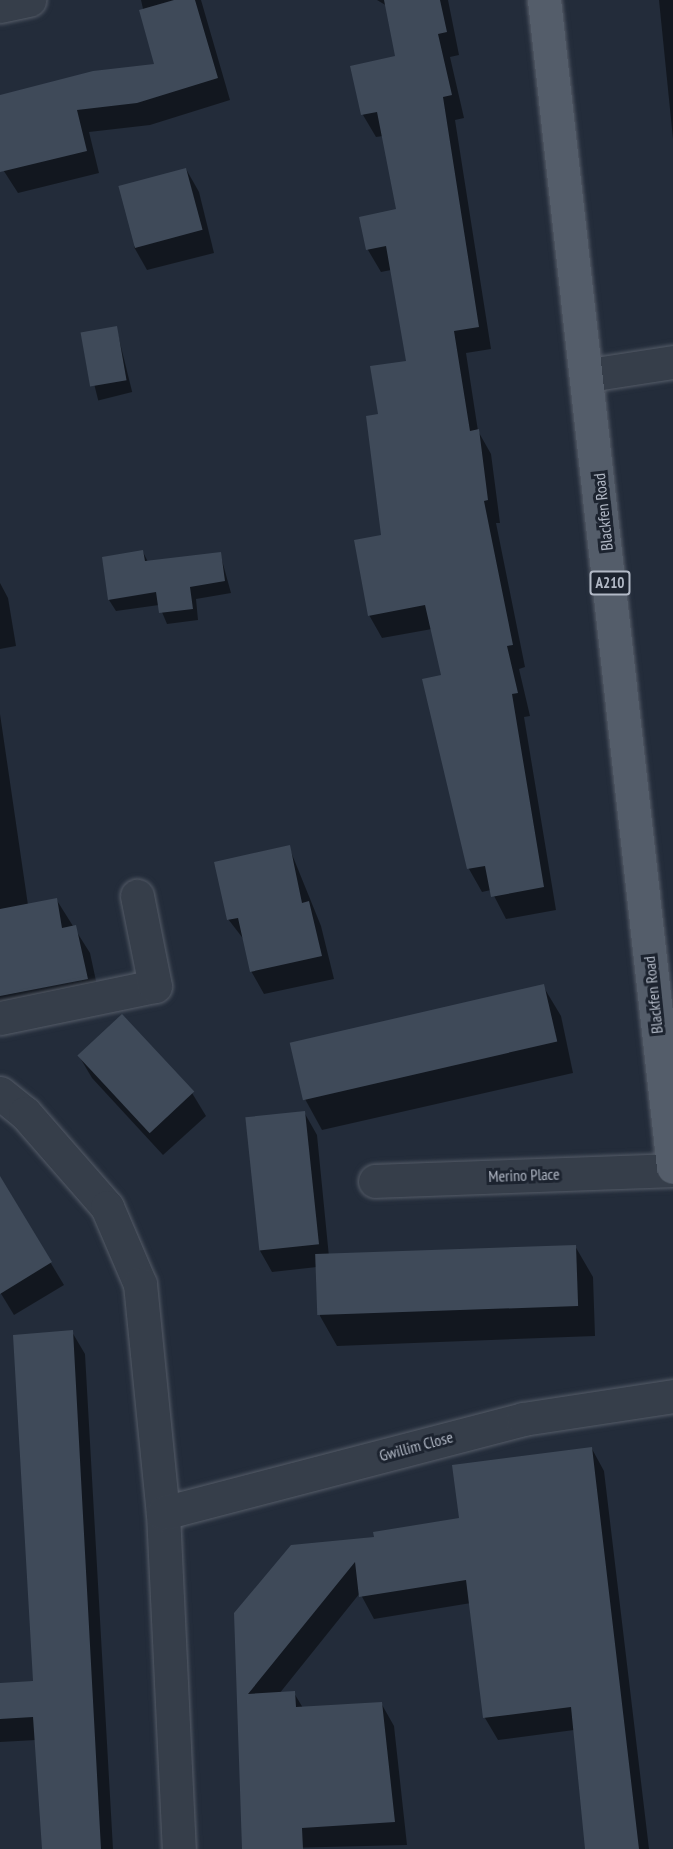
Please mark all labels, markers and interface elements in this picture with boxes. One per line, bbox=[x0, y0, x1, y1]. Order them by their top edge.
street label: Blackfen Road bbox=[589, 472, 617, 552]
road number: A210 bbox=[589, 571, 631, 595]
street label: Blackfen Road bbox=[639, 955, 667, 1035]
street label: Merino Place bbox=[488, 1164, 560, 1186]
street label: Gwillim Close bbox=[377, 1427, 455, 1465]

